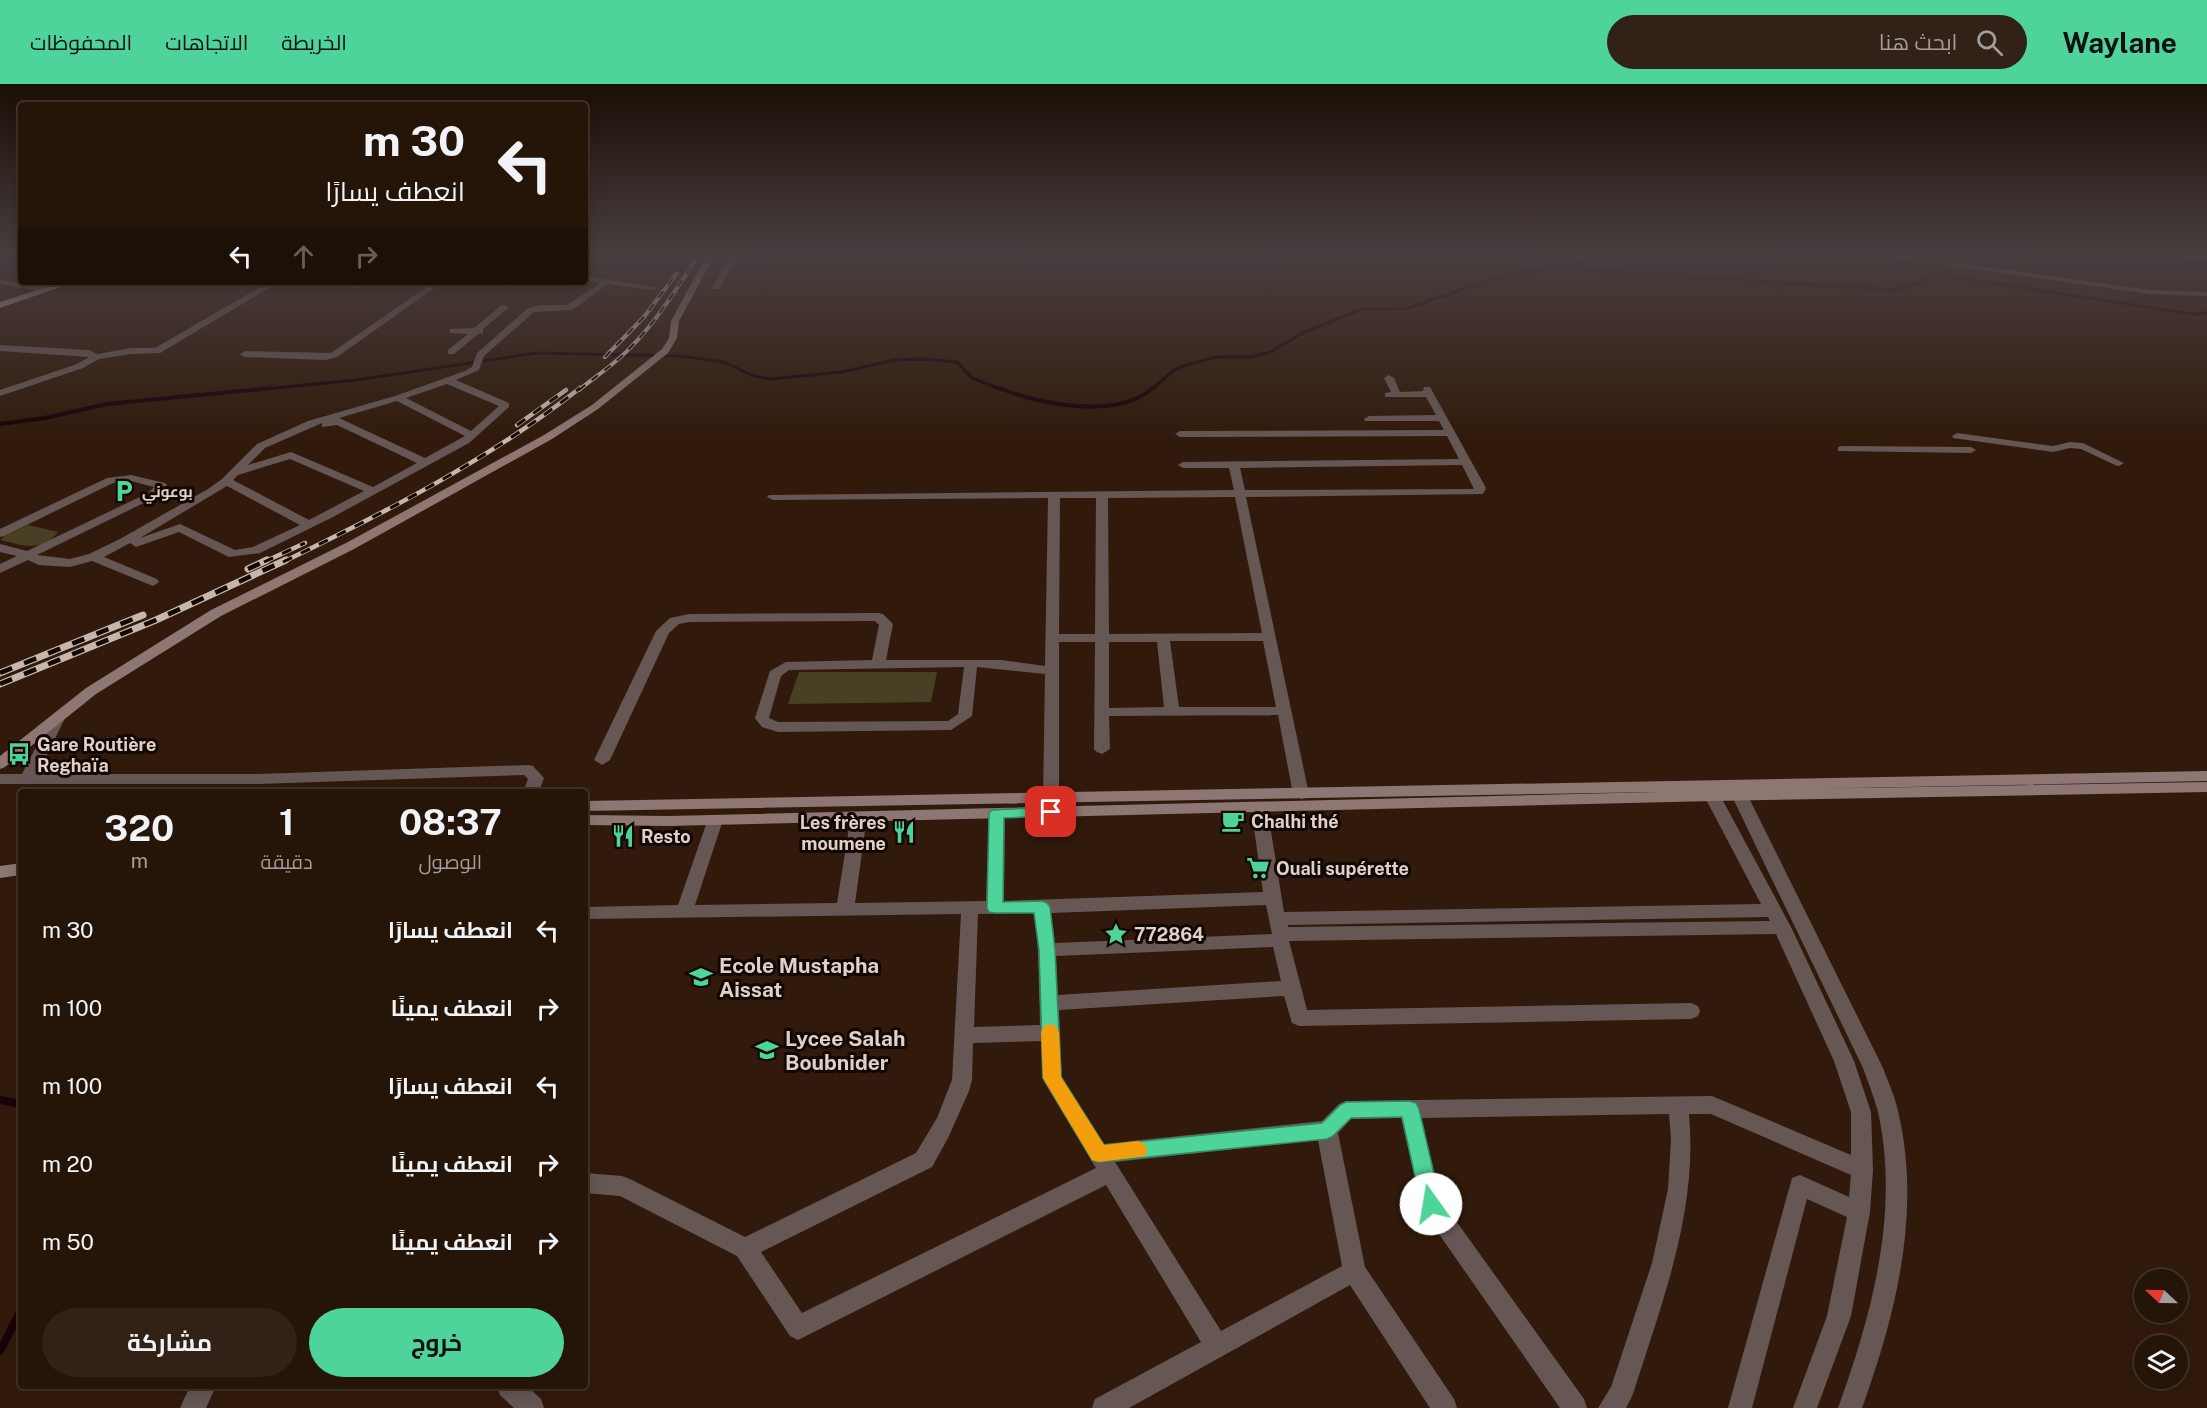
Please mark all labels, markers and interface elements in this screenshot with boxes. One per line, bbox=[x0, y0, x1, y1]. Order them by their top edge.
search box bbox=[1607, 15, 2027, 69]
icon: search bbox=[1973, 26, 2006, 59]
text: Waylane bbox=[2063, 26, 2177, 59]
text: ابحث هنا bbox=[1879, 29, 1958, 55]
text: المحفوظات bbox=[30, 30, 132, 55]
text: الاتجاهات bbox=[165, 30, 248, 55]
text: الخريطة bbox=[281, 30, 347, 55]
text: 30 m bbox=[363, 116, 465, 165]
icon: left bbox=[486, 126, 564, 204]
text: انعطف يسارًا bbox=[325, 175, 465, 207]
icon: left bbox=[224, 240, 257, 273]
icon: ahead bbox=[287, 240, 320, 273]
icon: right bbox=[350, 240, 383, 273]
parking icon: بوعوني bbox=[111, 478, 137, 504]
place label: بوعوني bbox=[142, 483, 193, 504]
place label: Gare Routière Reghaïa bbox=[37, 734, 156, 776]
bus stop icon: Gare Routière Reghaïa bbox=[6, 741, 32, 767]
pin bbox=[1025, 786, 1076, 837]
icon: arrive bbox=[1034, 795, 1067, 828]
text: 1 bbox=[279, 801, 294, 843]
text: 08:37 bbox=[399, 801, 502, 843]
text: 320 bbox=[104, 807, 174, 849]
cafe icon: Chalhi thé bbox=[1220, 808, 1246, 834]
place label: Chalhi thé bbox=[1251, 811, 1339, 832]
place label: Les frères moumene bbox=[800, 812, 886, 854]
restaurant icon: Les frères moumene bbox=[891, 819, 917, 845]
restaurant icon: Resto bbox=[610, 823, 636, 849]
place label: Resto bbox=[641, 826, 691, 847]
text: m bbox=[131, 849, 148, 873]
text: دقيقة bbox=[261, 850, 313, 874]
text: الوصول bbox=[418, 850, 482, 874]
supermarket icon: Ouali supérette bbox=[1245, 855, 1271, 881]
place label: Ouali supérette bbox=[1276, 858, 1409, 879]
icon: left bbox=[531, 914, 564, 947]
text: 30 m bbox=[42, 917, 94, 943]
text: انعطف يسارًا bbox=[388, 917, 513, 943]
place icon: 772864 bbox=[1103, 921, 1129, 947]
place label: 772864 bbox=[1134, 924, 1204, 945]
place label: Ecole Mustapha Aissat bbox=[719, 953, 879, 1002]
school or university icon: Ecole Mustapha Aissat bbox=[688, 964, 714, 990]
icon: right bbox=[531, 992, 564, 1025]
text: 100 m bbox=[42, 995, 102, 1021]
text: انعطف يمينًا bbox=[391, 995, 513, 1021]
place label: Lycee Salah Boubnider bbox=[785, 1026, 905, 1075]
school or university icon: Lycee Salah Boubnider bbox=[754, 1037, 780, 1063]
icon: left bbox=[531, 1070, 564, 1103]
text: 100 m bbox=[42, 1073, 102, 1099]
text: انعطف يسارًا bbox=[388, 1073, 513, 1099]
icon: right bbox=[531, 1148, 564, 1181]
text: 20 m bbox=[42, 1151, 93, 1177]
text: انعطف يمينًا bbox=[391, 1151, 513, 1177]
position arrow bbox=[1399, 1172, 1463, 1236]
icon: right bbox=[531, 1226, 564, 1259]
text: 50 m bbox=[42, 1229, 94, 1255]
text: انعطف يمينًا bbox=[391, 1229, 513, 1255]
north arrow bbox=[2134, 1269, 2188, 1323]
map controls bbox=[2134, 1269, 2188, 1389]
button: مشاركة bbox=[42, 1308, 297, 1377]
button: خروج bbox=[309, 1308, 564, 1377]
button: layers bbox=[2134, 1335, 2188, 1389]

